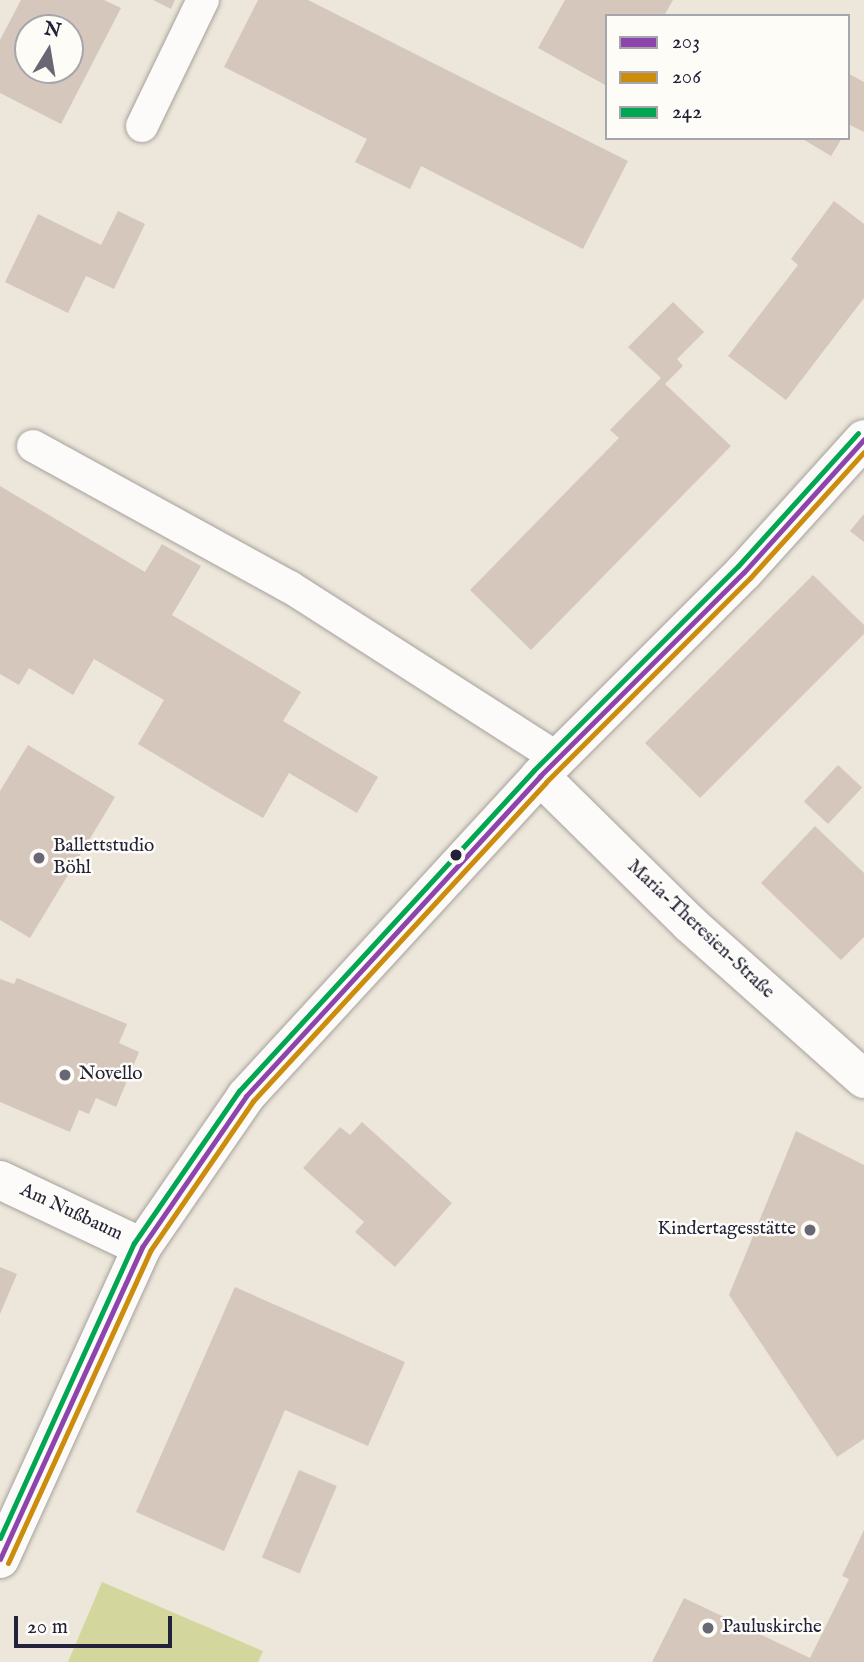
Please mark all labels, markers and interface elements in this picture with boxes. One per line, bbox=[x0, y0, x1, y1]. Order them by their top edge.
north arrow bbox=[14, 14, 84, 84]
legend bbox=[605, 14, 850, 140]
text: N bbox=[42, 17, 63, 44]
text: 203 bbox=[672, 29, 700, 56]
text: 206 bbox=[672, 64, 701, 91]
text: 242 bbox=[672, 99, 702, 126]
place label: Ballettstudio Böhl bbox=[53, 836, 154, 880]
unlabelled marker bbox=[449, 848, 463, 862]
marker: Ballettstudio Böhl bbox=[31, 850, 47, 866]
street label: Maria-Theresien-Straße bbox=[622, 856, 778, 1004]
place label: Novello bbox=[79, 1064, 143, 1086]
marker: Novello bbox=[57, 1067, 73, 1083]
street label: Am Nußbaum bbox=[16, 1179, 126, 1247]
place label: Kindertagesstätte bbox=[658, 1219, 796, 1241]
marker: Kindertagesstätte bbox=[802, 1222, 818, 1238]
scale bar bbox=[18, 1602, 175, 1646]
text: 20 m bbox=[27, 1614, 68, 1641]
place label: Pauluskirche bbox=[722, 1617, 822, 1639]
marker: Pauluskirche bbox=[700, 1620, 716, 1636]

